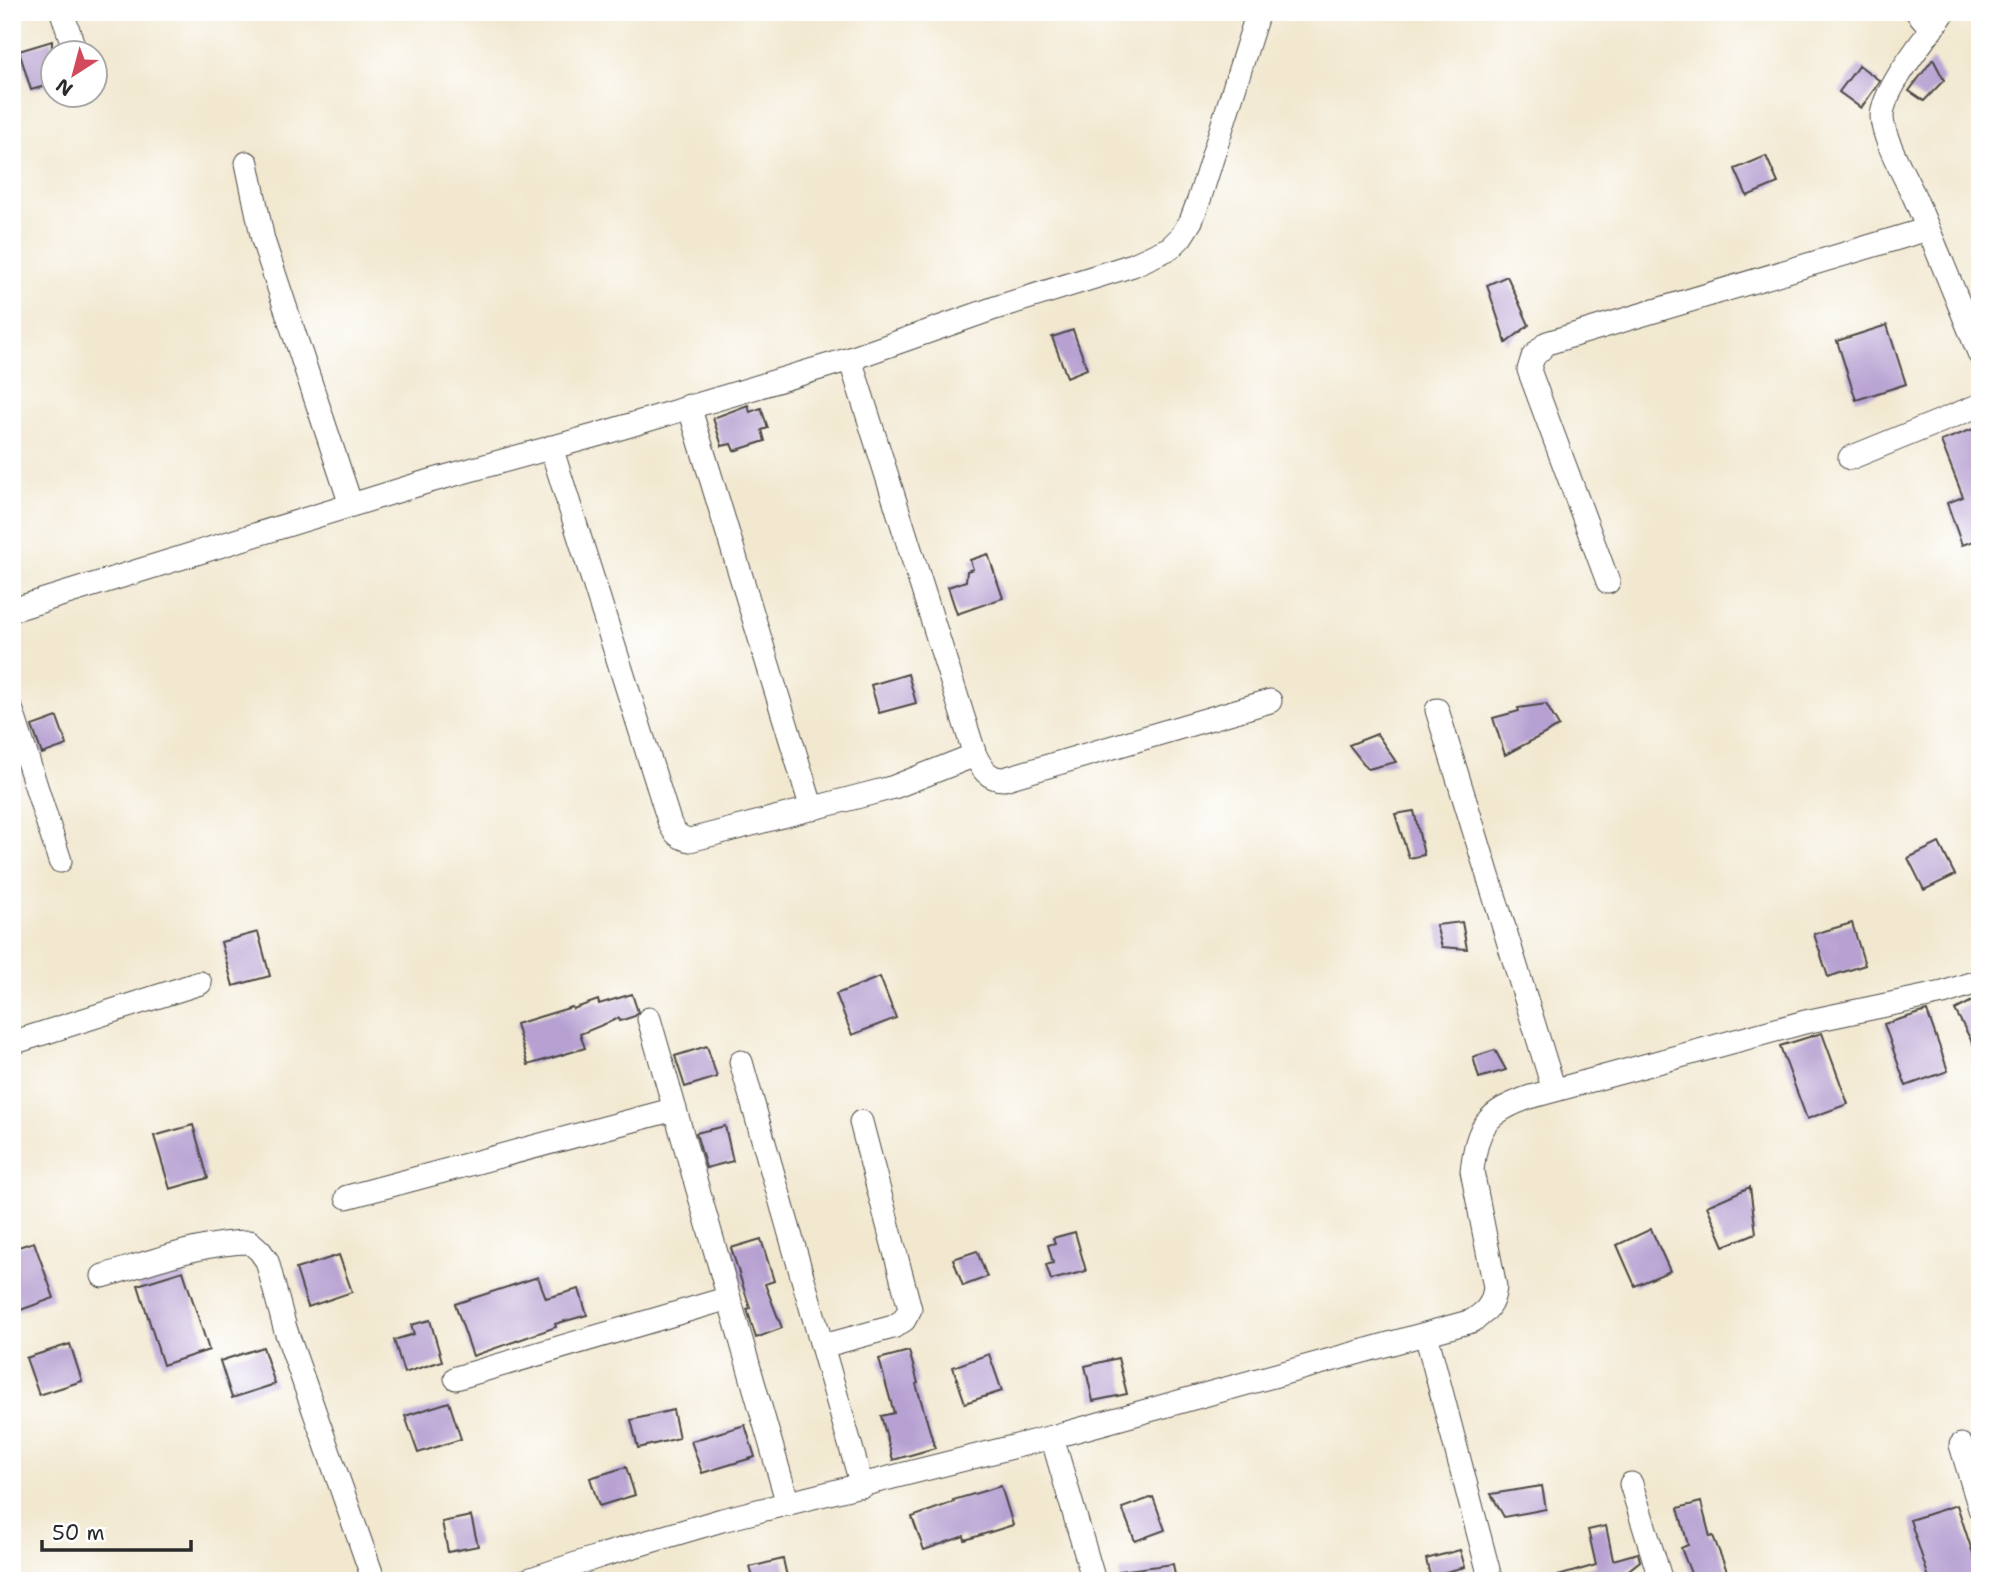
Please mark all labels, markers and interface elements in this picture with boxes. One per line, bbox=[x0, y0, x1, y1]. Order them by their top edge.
north arrow bbox=[38, 38, 108, 108]
text: N bbox=[51, 73, 78, 102]
scale bar bbox=[42, 1509, 191, 1553]
text: 50 m bbox=[52, 1519, 105, 1547]

